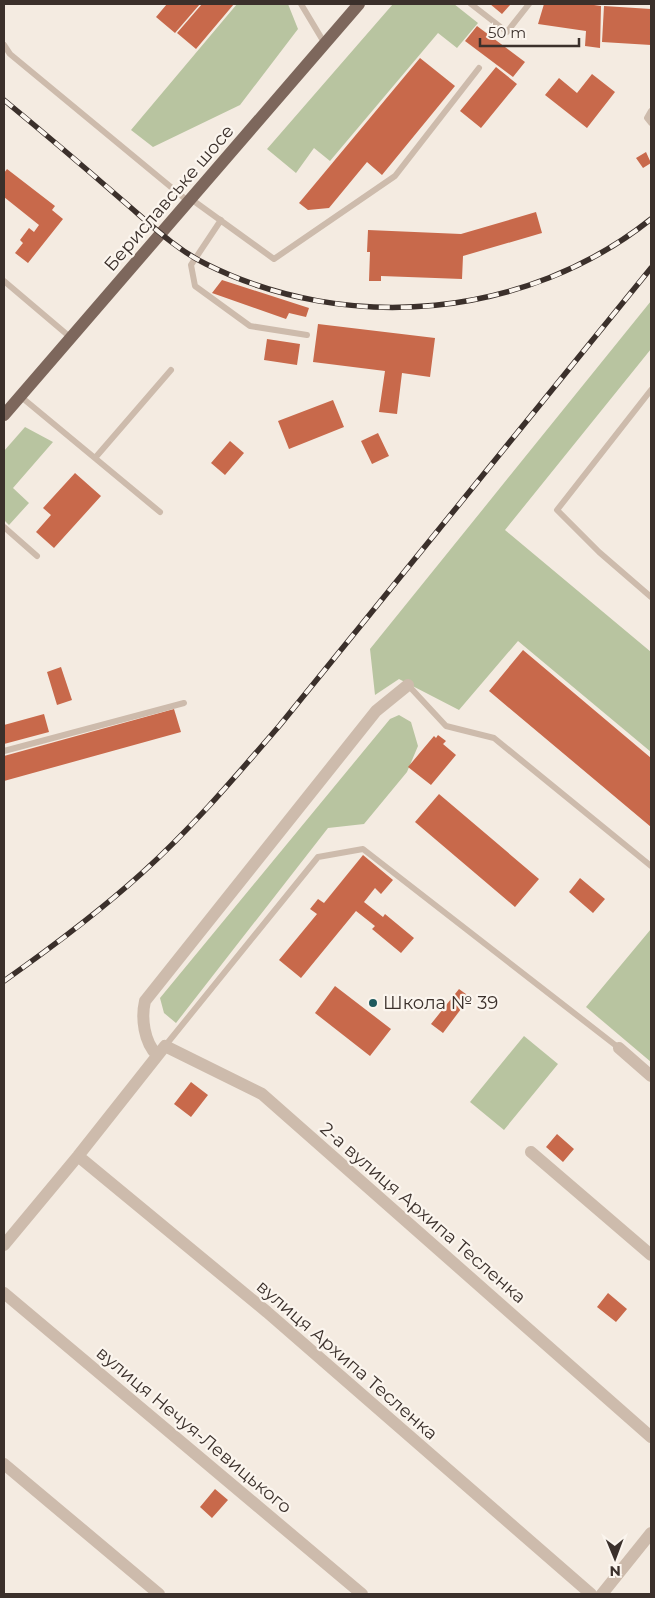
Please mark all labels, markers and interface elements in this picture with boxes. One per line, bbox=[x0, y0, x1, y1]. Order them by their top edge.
scale bar bbox=[480, 15, 579, 47]
text: 50 m bbox=[488, 23, 526, 42]
street label: Бериславське шосе bbox=[99, 120, 239, 276]
place label: Школа № 39 bbox=[383, 992, 498, 1014]
marker: Школа № 39 bbox=[367, 997, 379, 1009]
street label: 2-а вулиця Архипа Тесленка bbox=[316, 1118, 530, 1308]
street label: вулиця Архипа Тесленка bbox=[252, 1275, 442, 1445]
street label: вулиця Нечуя-Левицького bbox=[92, 1342, 296, 1518]
north arrow bbox=[590, 1533, 640, 1583]
text: N bbox=[609, 1562, 621, 1580]

